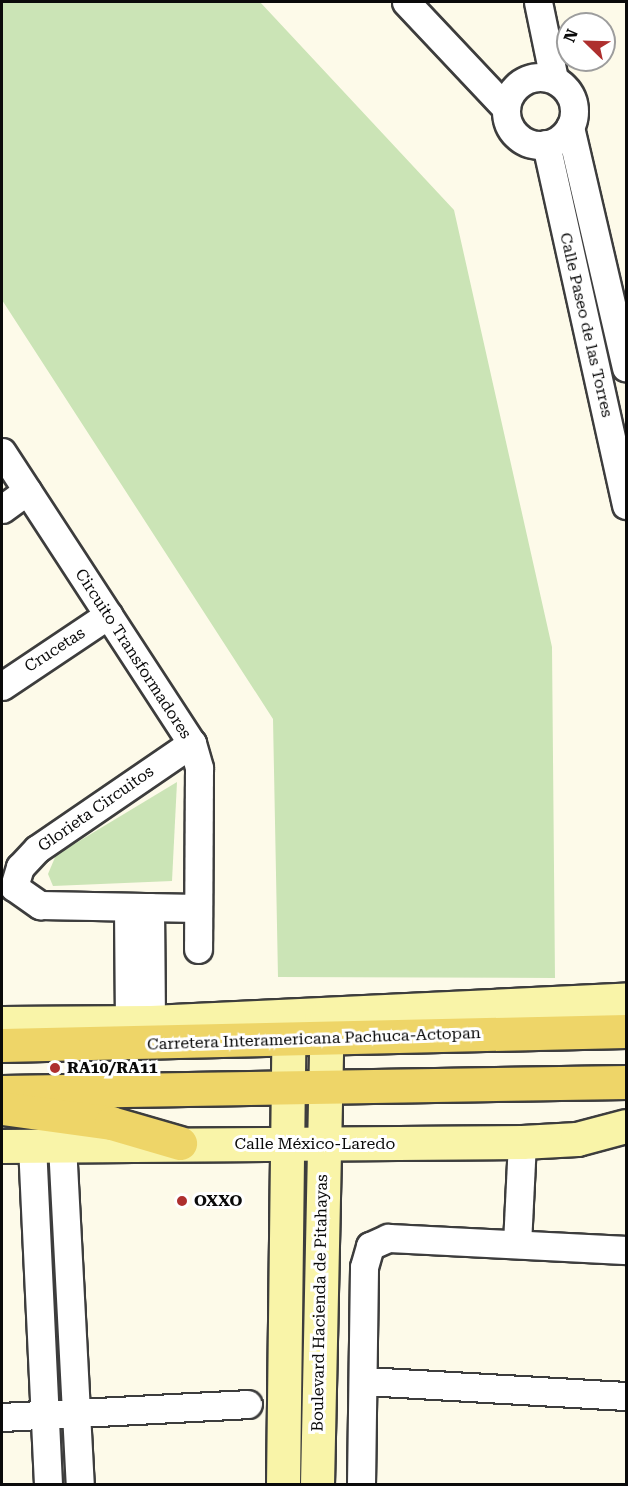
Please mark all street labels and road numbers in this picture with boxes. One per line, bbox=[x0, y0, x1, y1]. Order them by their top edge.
street label: Calle Paseo de las Torres bbox=[555, 231, 617, 419]
street label: Circuito Transformadores bbox=[71, 565, 195, 743]
street label: Crucetas bbox=[21, 623, 89, 677]
street label: Glorieta Circuitos bbox=[35, 762, 157, 856]
street label: Carretera Interamericana Pachuca-Actopan bbox=[147, 1024, 481, 1054]
street label: Calle México-Laredo bbox=[235, 1134, 395, 1154]
street label: Boulevard Hacienda de Pitahayas bbox=[308, 1174, 332, 1432]

